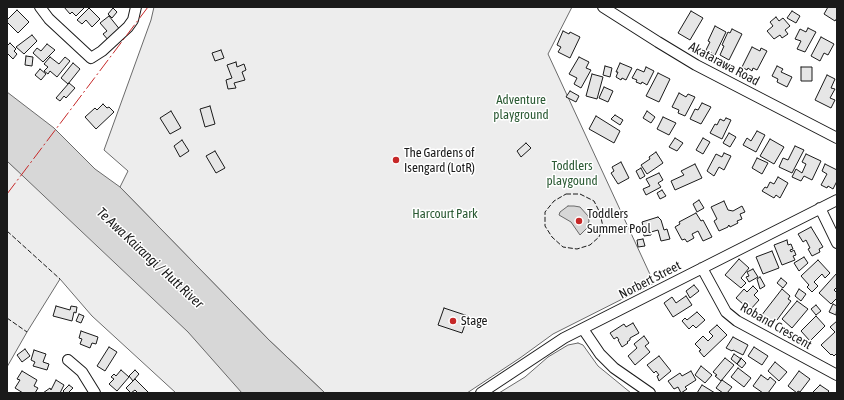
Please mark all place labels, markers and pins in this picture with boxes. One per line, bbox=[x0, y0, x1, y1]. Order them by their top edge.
place label: The Gardens of Isengard (LotR) bbox=[404, 145, 475, 176]
marker: The Gardens of Isengard (LotR) bbox=[391, 155, 401, 165]
place label: Toddlers Summer Pool bbox=[587, 206, 651, 237]
marker: Toddlers Summer Pool bbox=[574, 216, 584, 226]
place label: Stage bbox=[461, 313, 487, 329]
marker: Stage bbox=[448, 316, 458, 326]

